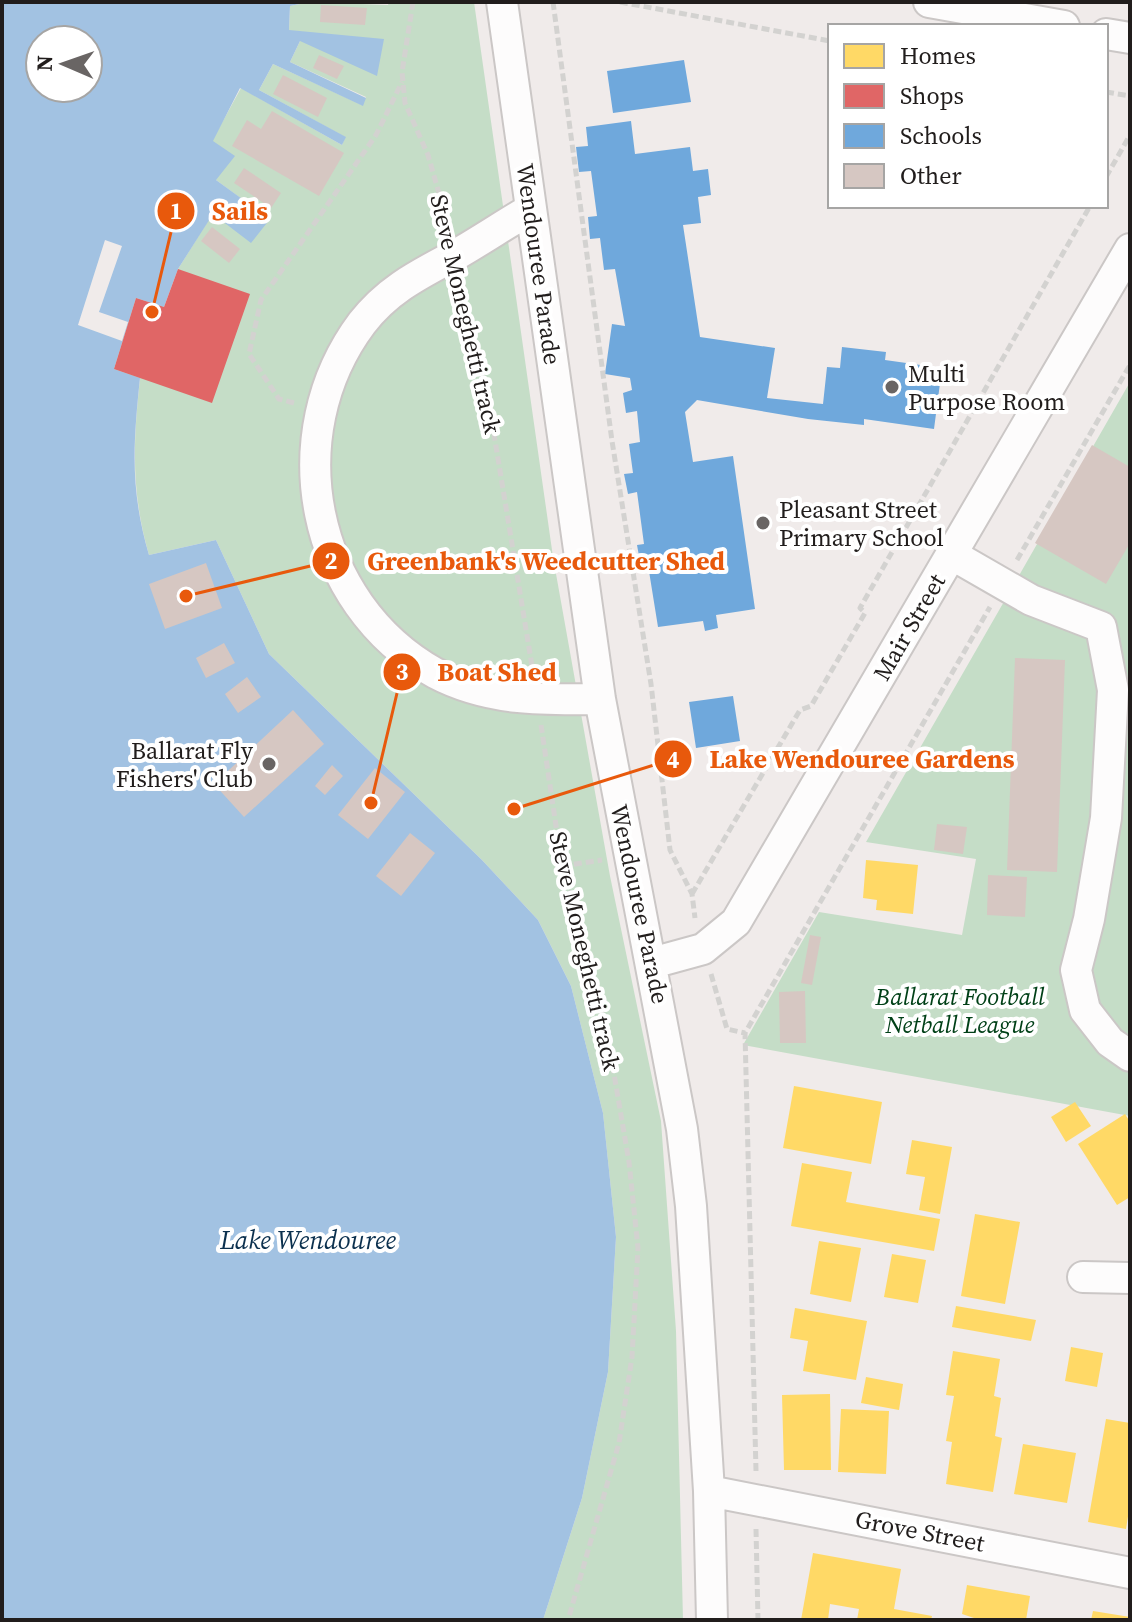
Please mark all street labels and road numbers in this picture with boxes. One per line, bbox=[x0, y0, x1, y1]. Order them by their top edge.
street label: Wendouree Parade bbox=[509, 161, 569, 367]
street label: Steve Moneghetti track bbox=[422, 191, 510, 438]
street label: Mair Street bbox=[865, 567, 953, 686]
street label: Wendouree Parade bbox=[603, 801, 677, 1007]
street label: Steve Moneghetti track bbox=[541, 828, 629, 1075]
street label: Grove Street bbox=[853, 1502, 988, 1560]

